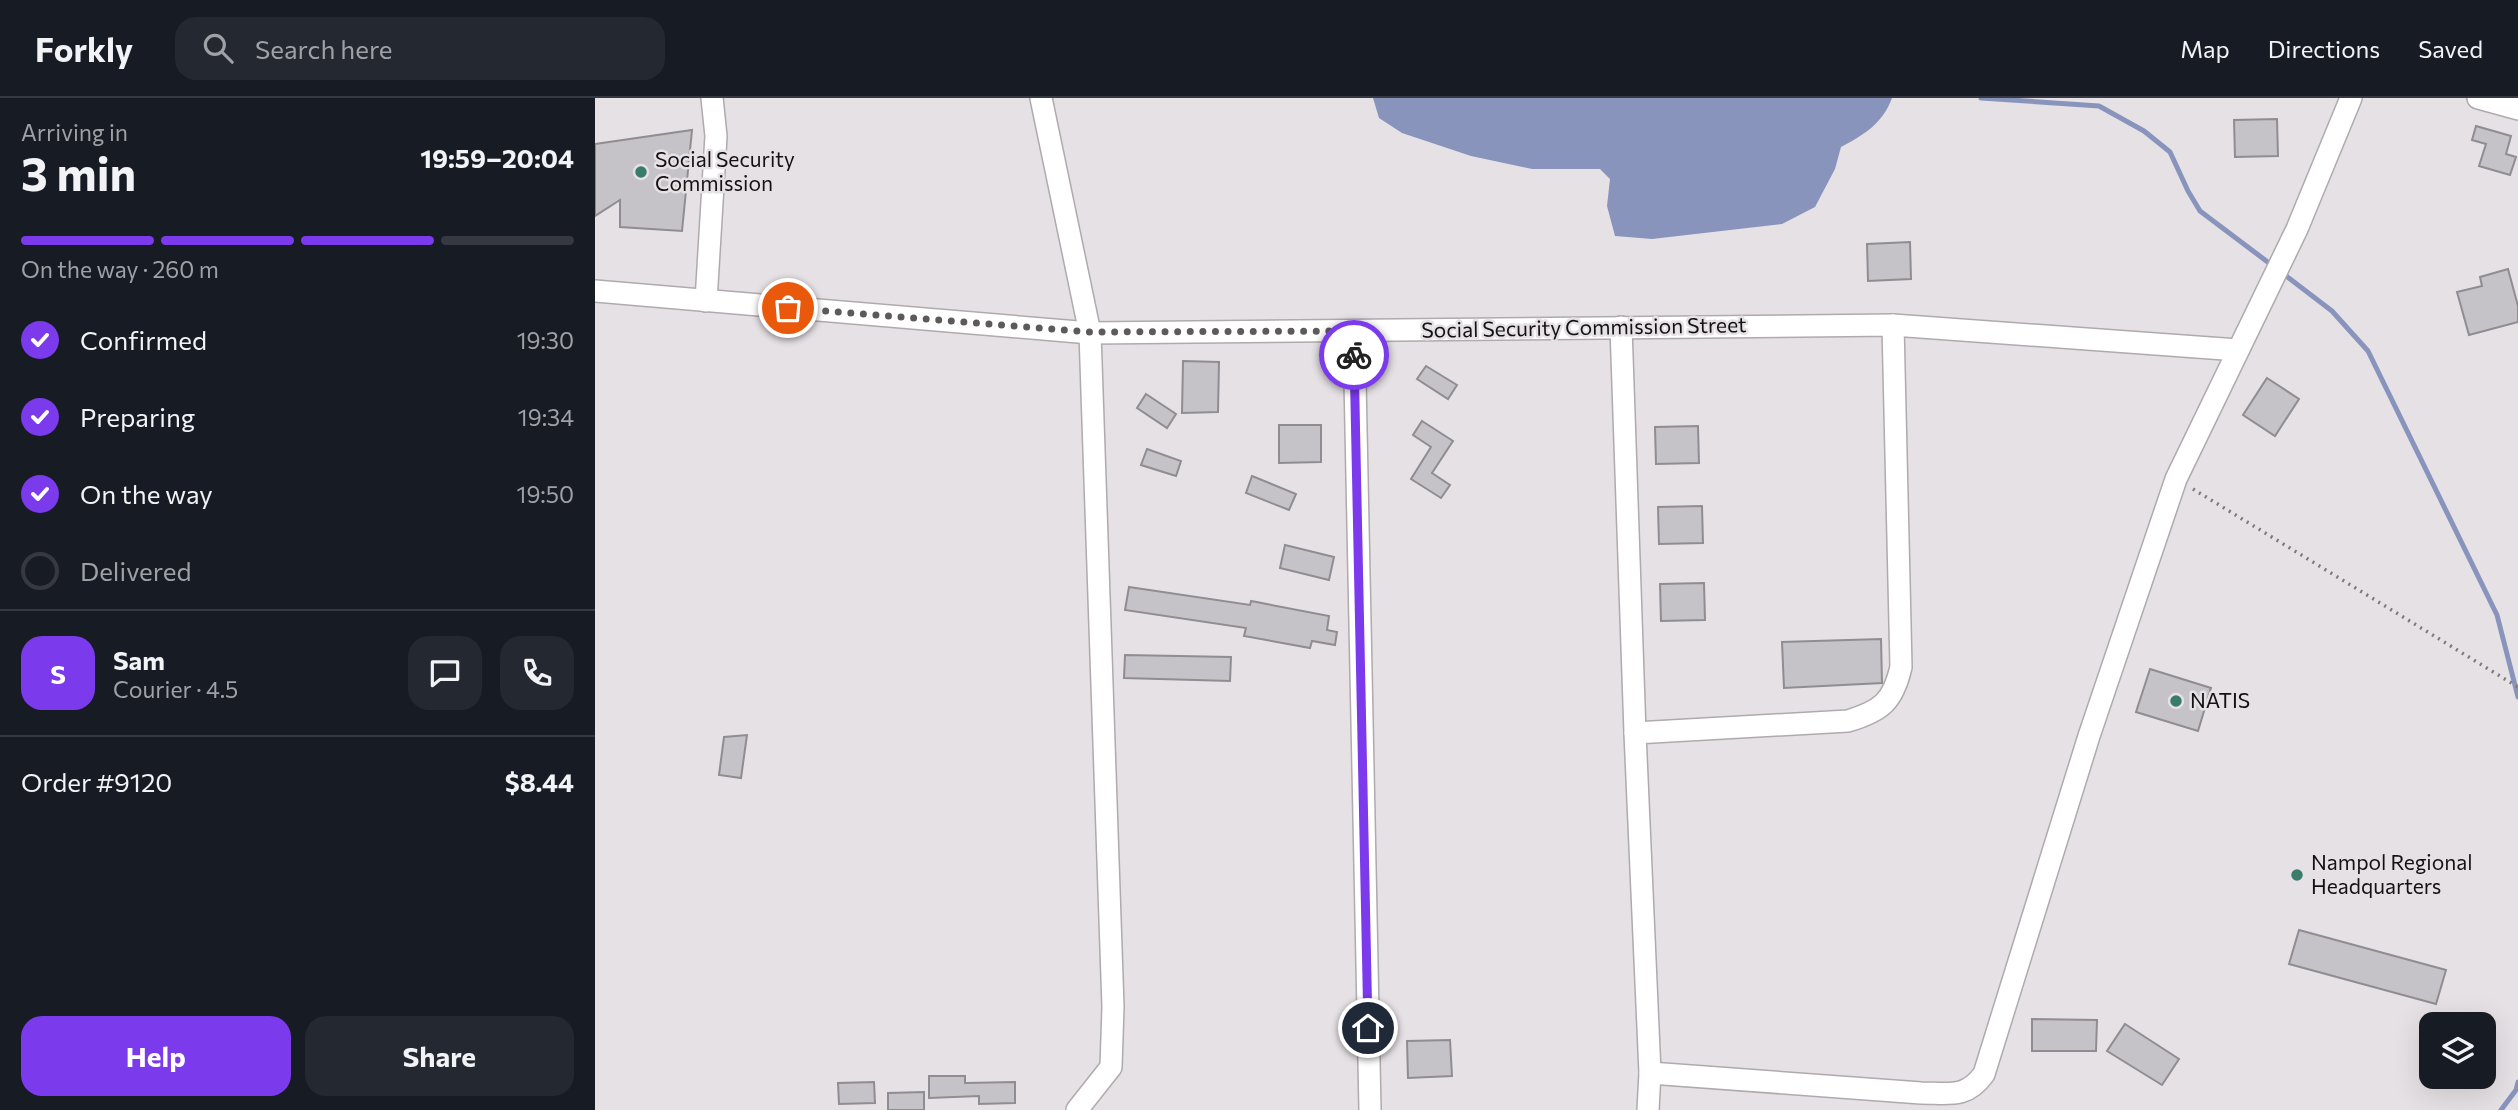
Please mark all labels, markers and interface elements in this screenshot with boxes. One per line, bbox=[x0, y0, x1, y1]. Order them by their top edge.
search box bbox=[175, 17, 665, 80]
text: Forkly bbox=[35, 28, 133, 69]
icon: search bbox=[199, 29, 237, 67]
text: Search here bbox=[255, 33, 393, 64]
text: Map bbox=[2180, 34, 2230, 63]
text: Directions bbox=[2268, 34, 2380, 63]
text: Saved bbox=[2418, 34, 2483, 63]
text: Arriving in bbox=[21, 118, 128, 146]
text: 19:59–20:04 bbox=[420, 142, 574, 173]
text: 3 min bbox=[21, 144, 136, 200]
place label: Social Security Commission bbox=[655, 146, 795, 195]
marker: Social Security Commission bbox=[633, 164, 649, 180]
text: On the way · 260 m bbox=[21, 255, 219, 283]
pin bbox=[758, 278, 818, 338]
icon: bag bbox=[769, 289, 807, 327]
street label: Social Security Commission Street bbox=[1421, 311, 1747, 342]
courier bbox=[1319, 320, 1389, 390]
icon: check bbox=[21, 321, 59, 359]
text: Confirmed bbox=[80, 324, 207, 355]
text: 19:30 bbox=[517, 326, 574, 354]
icon: bike bbox=[1335, 336, 1373, 374]
icon: check bbox=[21, 398, 59, 436]
text: Preparing bbox=[80, 401, 195, 432]
text: 19:34 bbox=[518, 403, 574, 431]
icon: check bbox=[21, 475, 59, 513]
text: On the way bbox=[80, 478, 213, 509]
text: 19:50 bbox=[517, 480, 574, 508]
text: Delivered bbox=[80, 555, 191, 586]
button: chat bbox=[408, 636, 482, 710]
button: phone bbox=[500, 636, 574, 710]
text: Sam bbox=[113, 644, 165, 675]
text: S bbox=[50, 658, 66, 689]
text: Courier · 4.5 bbox=[113, 675, 238, 703]
place label: NATIS bbox=[2190, 687, 2250, 712]
marker: NATIS bbox=[2168, 693, 2184, 709]
text: Order #9120 bbox=[21, 766, 172, 797]
text: $8.44 bbox=[505, 766, 574, 797]
place label: Nampol Regional Headquarters bbox=[2311, 849, 2473, 898]
marker: Nampol Regional Headquarters bbox=[2289, 867, 2305, 883]
pin bbox=[1338, 998, 1398, 1058]
icon: home bbox=[1349, 1009, 1387, 1047]
map controls bbox=[2419, 1012, 2496, 1089]
button: layers bbox=[2419, 1012, 2496, 1089]
button: Help bbox=[21, 1016, 291, 1096]
button: Share bbox=[305, 1016, 574, 1096]

